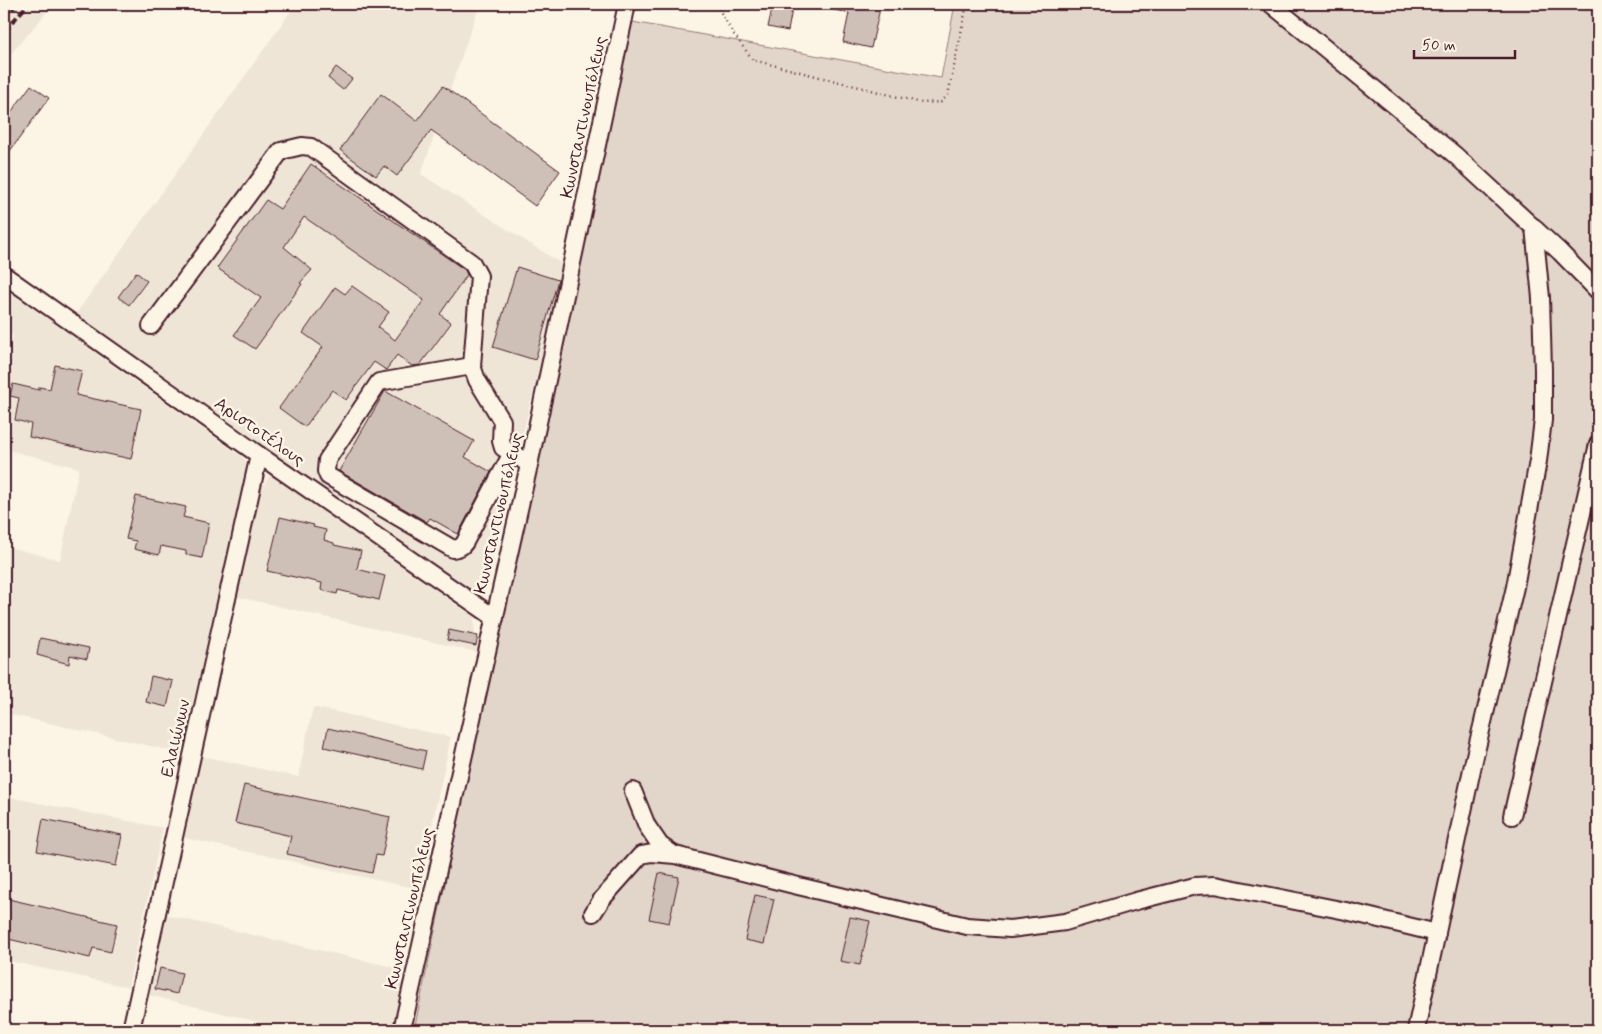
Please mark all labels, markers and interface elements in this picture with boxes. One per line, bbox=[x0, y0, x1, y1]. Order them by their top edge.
scale bar bbox=[1414, 28, 1516, 60]
street label: Κωνσταντινουπόλεως bbox=[555, 34, 613, 200]
text: 50 m bbox=[1422, 36, 1456, 56]
street label: Αριστοτέλους bbox=[209, 391, 310, 472]
street label: Κωνσταντινουπόλεως bbox=[469, 430, 529, 596]
street label: Ελαιώνων bbox=[155, 697, 197, 779]
street label: Κωνσταντινουπόλεως bbox=[380, 825, 440, 991]

